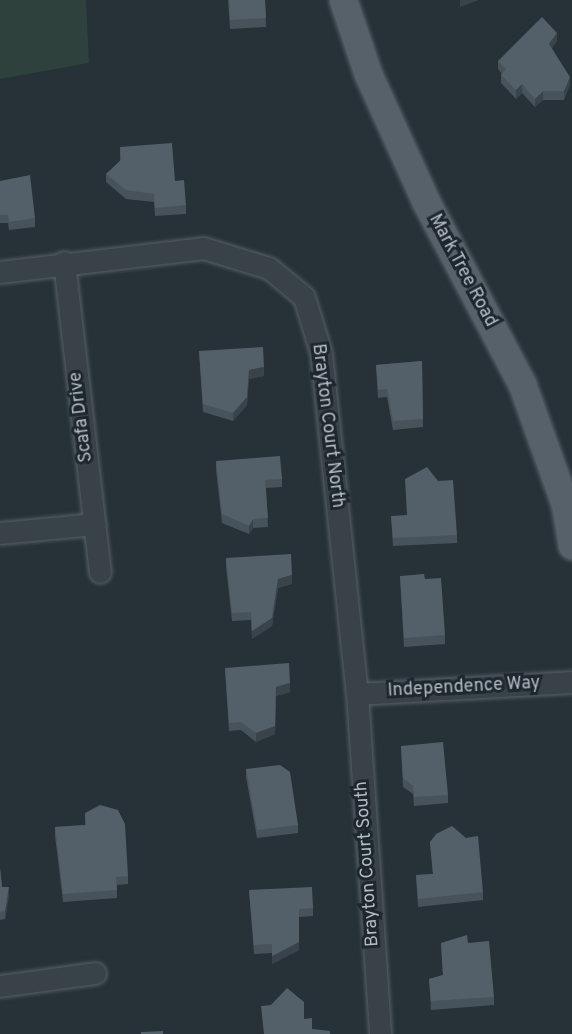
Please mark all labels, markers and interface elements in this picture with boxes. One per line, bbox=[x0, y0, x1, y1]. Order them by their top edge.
street label: Mark Tree Road bbox=[423, 211, 501, 331]
street label: Brayton Court North bbox=[306, 343, 348, 509]
street label: Scafa Drive bbox=[66, 371, 98, 463]
street label: Independence Way bbox=[387, 673, 541, 703]
street label: Brayton Court South bbox=[351, 780, 385, 948]

